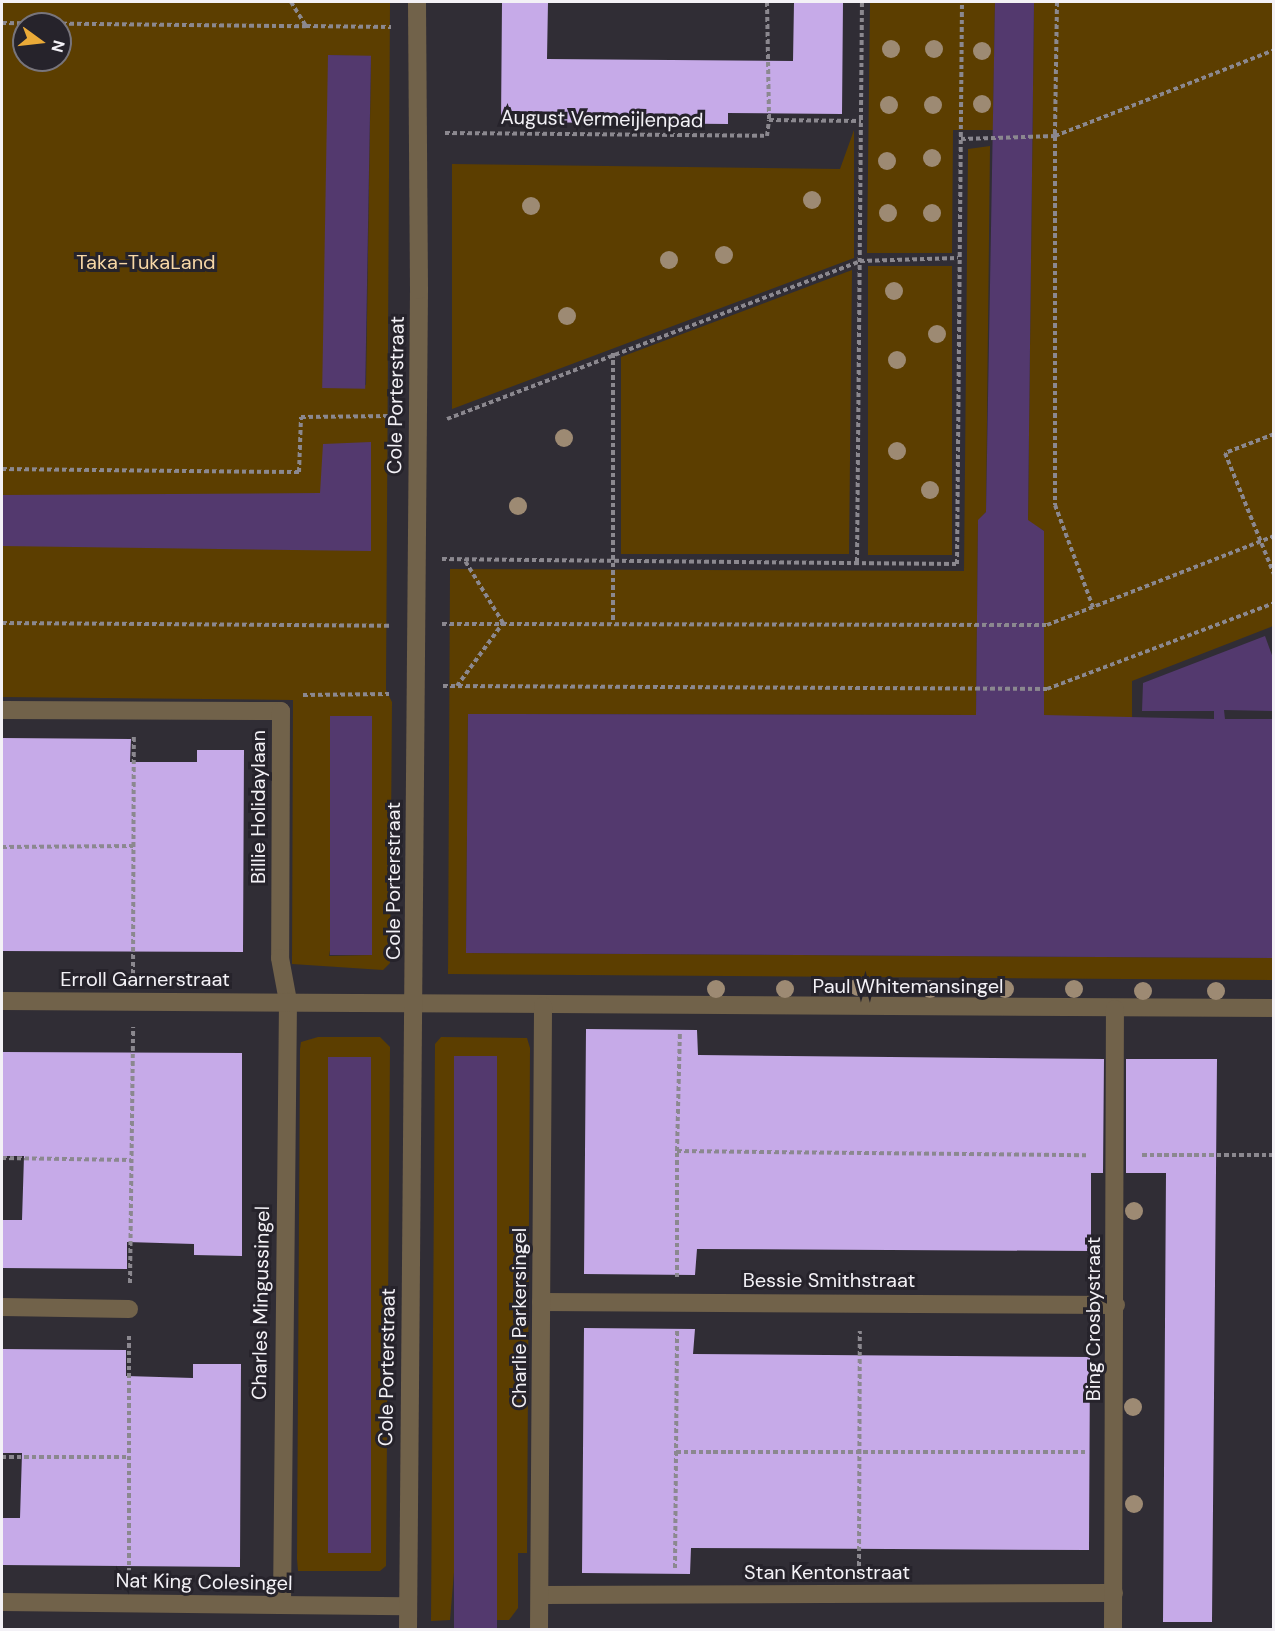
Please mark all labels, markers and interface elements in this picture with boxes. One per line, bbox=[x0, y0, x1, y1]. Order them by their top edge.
north arrow bbox=[12, 12, 72, 72]
text: N bbox=[46, 38, 70, 55]
street label: August Vermeijlenpad bbox=[500, 105, 704, 133]
park label: Taka-TukaLand bbox=[76, 250, 216, 274]
street label: Cole Porterstraat bbox=[383, 316, 409, 474]
street label: Billie Holidaylaan bbox=[246, 730, 270, 884]
street label: Cole Porterstraat bbox=[381, 802, 405, 960]
street label: Erroll Garnerstraat bbox=[60, 967, 230, 991]
street label: Paul Whitemansingel bbox=[813, 974, 1003, 998]
street label: Charles Mingussingel bbox=[247, 1206, 275, 1400]
street label: Charlie Parkersingel bbox=[507, 1228, 531, 1408]
street label: Bing Crosbystraat bbox=[1081, 1237, 1105, 1401]
street label: Bessie Smithstraat bbox=[743, 1268, 915, 1292]
street label: Cole Porterstraat bbox=[374, 1288, 400, 1446]
street label: Stan Kentonstraat bbox=[744, 1560, 910, 1584]
street label: Nat King Colesingel bbox=[115, 1568, 293, 1596]

